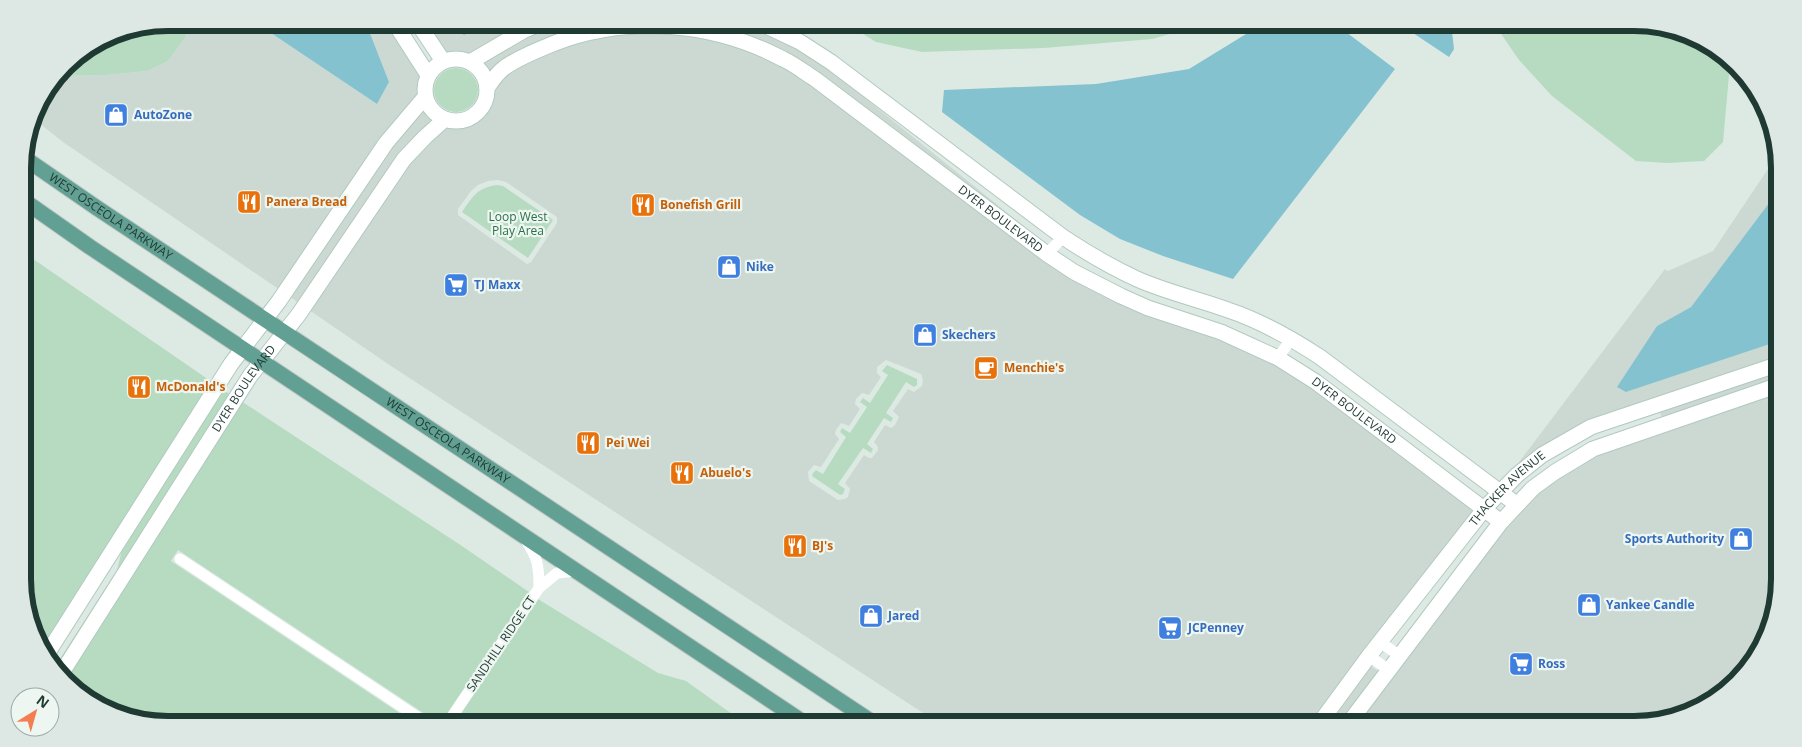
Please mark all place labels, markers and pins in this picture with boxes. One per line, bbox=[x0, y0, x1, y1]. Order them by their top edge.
shop icon: AutoZone bbox=[103, 102, 129, 128]
place label: AutoZone bbox=[134, 106, 192, 123]
restaurant icon: Panera Bread bbox=[236, 189, 262, 215]
restaurant icon: Bonefish Grill bbox=[630, 192, 656, 218]
place label: Panera Bread bbox=[266, 193, 347, 210]
place label: Bonefish Grill bbox=[660, 196, 741, 213]
shop icon: Nike bbox=[716, 254, 742, 280]
place label: Nike bbox=[746, 258, 774, 275]
supermarket icon: TJ Maxx bbox=[443, 272, 469, 298]
place label: TJ Maxx bbox=[474, 276, 521, 293]
shop icon: Skechers bbox=[912, 322, 938, 348]
place label: Skechers bbox=[942, 326, 996, 343]
cafe icon: Menchie's bbox=[973, 355, 999, 381]
place label: Menchie's bbox=[1004, 359, 1064, 376]
restaurant icon: McDonald's bbox=[126, 374, 152, 400]
place label: McDonald's bbox=[156, 378, 225, 395]
restaurant icon: Pei Wei bbox=[575, 430, 601, 456]
place label: Pei Wei bbox=[606, 434, 650, 451]
restaurant icon: Abuelo's bbox=[669, 460, 695, 486]
place label: Abuelo's bbox=[700, 464, 751, 481]
shop icon: Sports Authority bbox=[1728, 526, 1754, 552]
place label: Sports Authority bbox=[1625, 530, 1724, 547]
restaurant icon: BJ's bbox=[782, 533, 808, 559]
place label: BJ's bbox=[812, 537, 833, 554]
shop icon: Yankee Candle bbox=[1576, 592, 1602, 618]
place label: Yankee Candle bbox=[1606, 596, 1695, 613]
shop icon: Jared bbox=[858, 603, 884, 629]
place label: Jared bbox=[887, 607, 919, 624]
supermarket icon: JCPenney bbox=[1157, 615, 1183, 641]
place label: JCPenney bbox=[1187, 619, 1244, 636]
supermarket icon: Ross bbox=[1508, 651, 1534, 677]
place label: Ross bbox=[1538, 655, 1565, 672]

